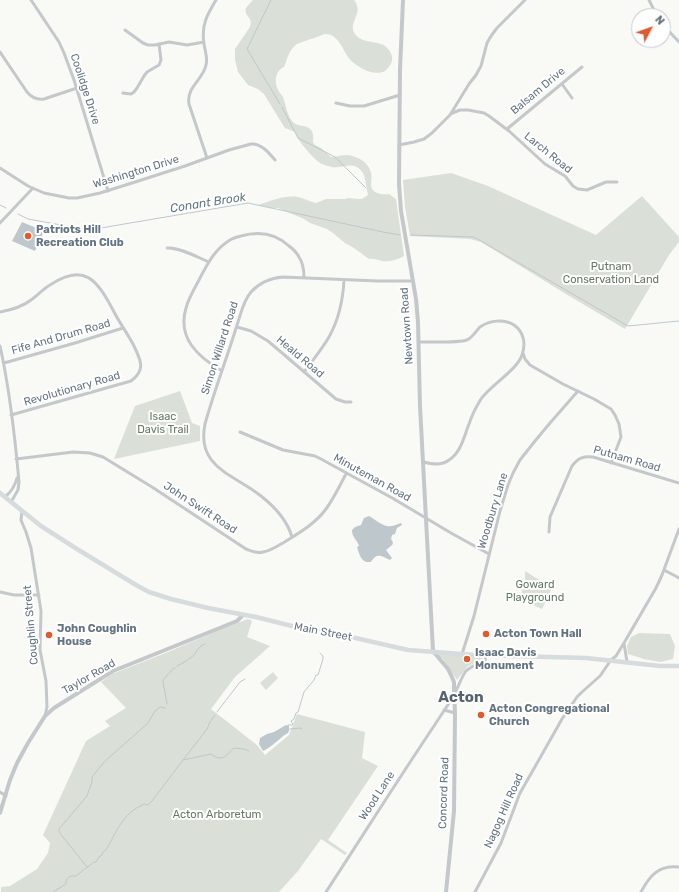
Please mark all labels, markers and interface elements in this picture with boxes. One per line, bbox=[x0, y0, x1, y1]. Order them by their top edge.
north arrow bbox=[631, 8, 671, 48]
text: N bbox=[652, 13, 667, 28]
street label: Coolidge Drive bbox=[67, 52, 103, 126]
street label: Balsam Drive bbox=[508, 65, 568, 117]
street label: Larch Road bbox=[521, 130, 575, 176]
street label: Washington Drive bbox=[91, 153, 181, 191]
water label: Conant Brook bbox=[169, 190, 247, 216]
place label: Patriots Hill Recreation Club bbox=[36, 223, 124, 249]
marker: Patriots Hill Recreation Club bbox=[23, 231, 33, 241]
park label: Putnam Conservation Land bbox=[563, 260, 659, 286]
street label: Newtown Road bbox=[398, 287, 416, 365]
street label: Simon Willard Road bbox=[199, 300, 241, 396]
street label: Fife And Drum Road bbox=[10, 317, 112, 357]
street label: Heald Road bbox=[274, 333, 326, 381]
street label: Revolutionary Road bbox=[22, 369, 122, 409]
park label: Isaac Davis Trail bbox=[137, 410, 189, 436]
street label: Putnam Road bbox=[592, 443, 662, 475]
street label: Minuteman Road bbox=[331, 451, 413, 505]
street label: Woodbury Lane bbox=[475, 471, 511, 551]
street label: John Swift Road bbox=[161, 479, 239, 537]
park label: Goward Playground bbox=[506, 578, 564, 604]
street label: Coughlin Street bbox=[21, 585, 41, 665]
street label: Main Street bbox=[293, 620, 353, 644]
place label: John Coughlin House bbox=[57, 622, 137, 648]
place label: Acton Town Hall bbox=[494, 627, 582, 641]
marker: Acton Town Hall bbox=[481, 629, 491, 639]
marker: John Coughlin House bbox=[44, 630, 54, 640]
place label: Isaac Davis Monument bbox=[475, 646, 536, 672]
marker: Isaac Davis Monument bbox=[462, 654, 472, 664]
street label: Taylor Road bbox=[60, 656, 118, 698]
district label: Acton bbox=[438, 689, 484, 707]
place label: Acton Congregational Church bbox=[489, 702, 610, 728]
marker: Acton Congregational Church bbox=[476, 710, 486, 720]
street label: Concord Road bbox=[436, 757, 452, 829]
street label: Wood Lane bbox=[356, 769, 398, 823]
street label: Nagog Hill Road bbox=[482, 772, 526, 850]
park label: Acton Arboretum bbox=[173, 808, 261, 822]

